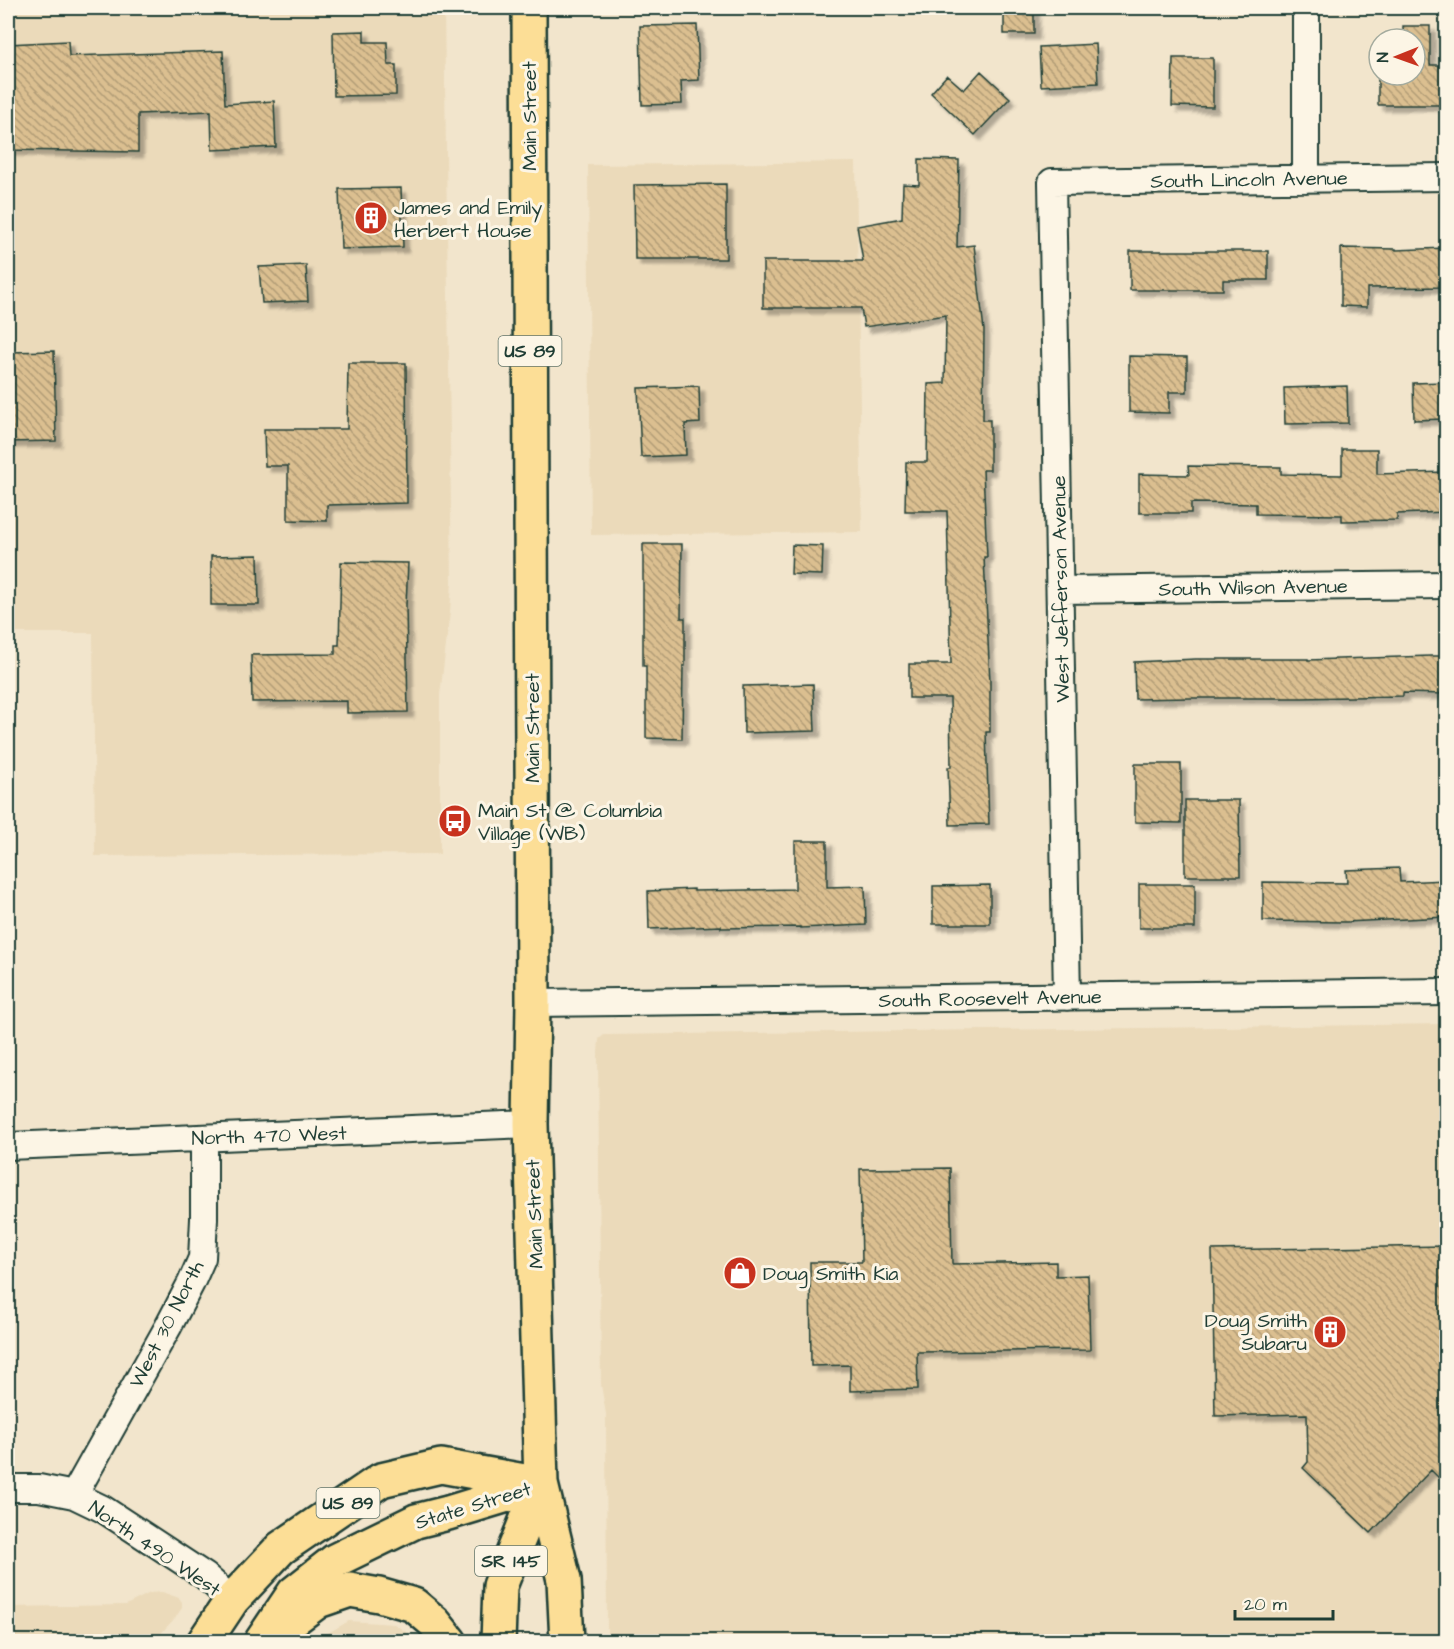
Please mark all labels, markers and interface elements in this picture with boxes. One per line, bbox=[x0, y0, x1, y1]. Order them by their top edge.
north arrow bbox=[1367, 27, 1427, 87]
text: N bbox=[1372, 52, 1394, 62]
street label: Main Street bbox=[516, 61, 544, 171]
street label: South Lincoln Avenue bbox=[1150, 164, 1348, 196]
place label: James and Emily Herbert House bbox=[394, 194, 542, 245]
building icon: James and Emily Herbert House bbox=[353, 200, 389, 236]
road number: US 89 bbox=[498, 336, 562, 366]
street label: West Jefferson Avenue bbox=[1045, 475, 1077, 703]
street label: South Wilson Avenue bbox=[1158, 572, 1348, 604]
street label: Main Street bbox=[519, 673, 547, 783]
place label: Main St @ Columbia Village (WB) bbox=[478, 797, 662, 849]
bus stop icon: Main St @ Columbia Village (WB) bbox=[437, 803, 473, 839]
street label: South Roosevelt Avenue bbox=[878, 983, 1102, 1015]
street label: North 470 West bbox=[191, 1119, 347, 1153]
street label: Main Street bbox=[519, 1159, 551, 1269]
shop icon: Doug Smith Kia bbox=[722, 1255, 758, 1291]
street label: West 30 North bbox=[123, 1256, 211, 1393]
place label: Doug Smith Kia bbox=[763, 1260, 898, 1289]
place label: Doug Smith Subaru bbox=[1205, 1307, 1307, 1358]
building icon: Doug Smith Subaru bbox=[1312, 1314, 1348, 1350]
street label: State Street bbox=[412, 1475, 535, 1537]
road number: US 89 bbox=[316, 1488, 380, 1518]
street label: North 490 West bbox=[83, 1494, 226, 1604]
road number: SR 145 bbox=[475, 1546, 547, 1576]
scale bar bbox=[1235, 1583, 1332, 1621]
text: 20 m bbox=[1244, 1592, 1287, 1617]

